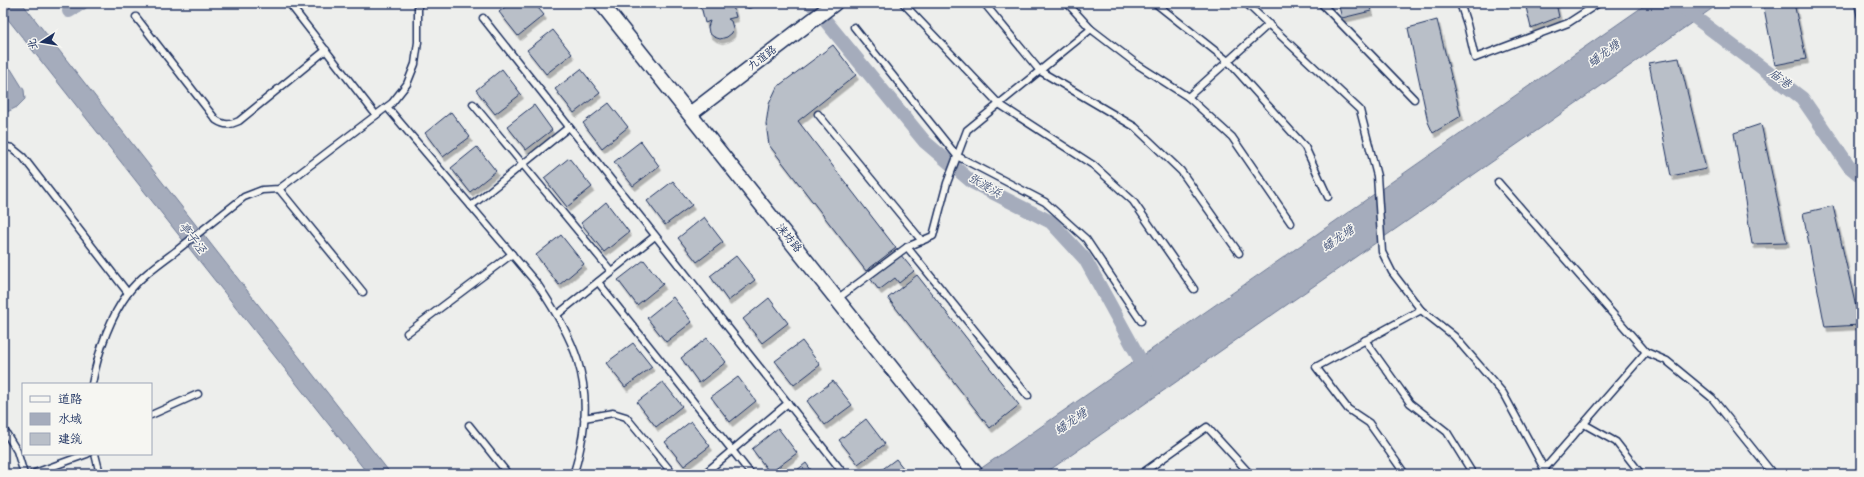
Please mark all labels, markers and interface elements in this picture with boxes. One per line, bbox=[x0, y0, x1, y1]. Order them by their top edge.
north arrow bbox=[22, 22, 62, 62]
text: 北 bbox=[27, 37, 41, 50]
water label: 蟠龙塘 bbox=[1586, 37, 1625, 71]
street label: 九谊路 bbox=[746, 43, 780, 74]
water label: 庙港 bbox=[1765, 66, 1794, 93]
water label: 张渡浜 bbox=[965, 171, 1004, 203]
water label: 亭子泾 bbox=[174, 220, 209, 258]
street label: 涞坊路 bbox=[773, 222, 804, 256]
water label: 蟠龙塘 bbox=[1320, 222, 1359, 256]
legend bbox=[22, 383, 152, 455]
text: 道路 bbox=[58, 393, 82, 408]
water label: 蟠龙塘 bbox=[1053, 405, 1092, 439]
text: 水域 bbox=[58, 413, 82, 428]
text: 建筑 bbox=[58, 433, 82, 448]

